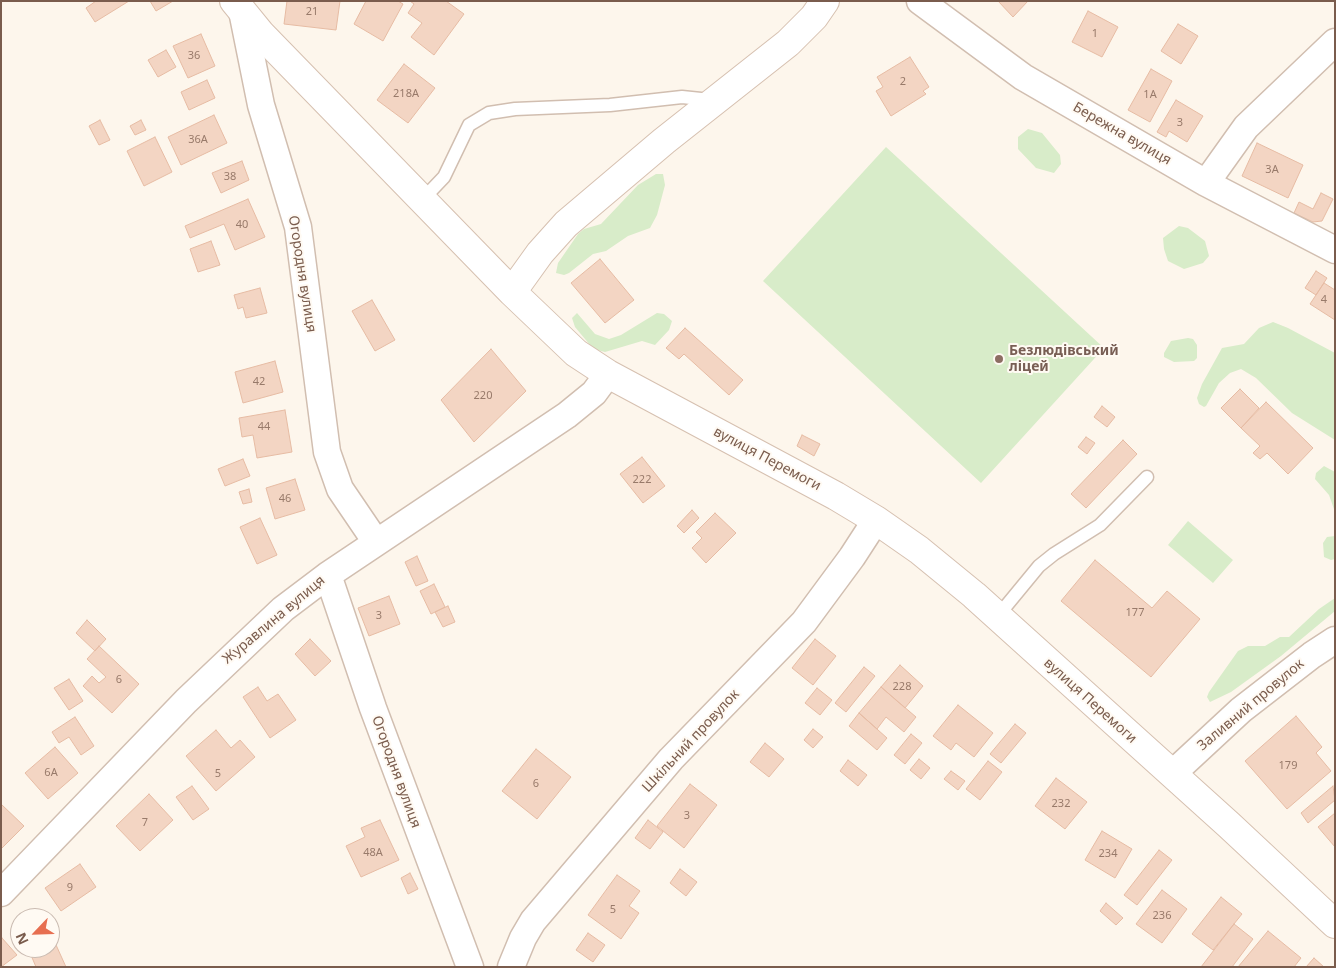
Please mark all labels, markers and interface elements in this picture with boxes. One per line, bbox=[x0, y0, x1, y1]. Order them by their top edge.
house number: 21 bbox=[306, 5, 318, 19]
house number: 1 bbox=[1092, 27, 1098, 41]
house number: 36 bbox=[188, 49, 200, 63]
house number: 2 bbox=[900, 75, 906, 89]
house number: 218А bbox=[393, 87, 419, 101]
house number: 1А bbox=[1143, 88, 1157, 102]
street label: Бережна вулиця bbox=[1070, 99, 1174, 169]
house number: 3 bbox=[1177, 116, 1183, 130]
house number: 36А bbox=[188, 133, 208, 147]
house number: 3А bbox=[1265, 163, 1279, 177]
house number: 38 bbox=[224, 170, 236, 184]
street label: Огородня вулиця bbox=[284, 214, 320, 334]
house number: 40 bbox=[236, 218, 248, 232]
house number: 4 bbox=[1321, 293, 1327, 307]
place label: Безлюдівський ліцей bbox=[1009, 343, 1119, 376]
marker: Безлюдівський ліцей bbox=[993, 353, 1005, 365]
house number: 42 bbox=[253, 375, 265, 389]
house number: 220 bbox=[474, 389, 492, 403]
house number: 44 bbox=[258, 420, 270, 434]
street label: вулиця Перемоги bbox=[710, 424, 824, 494]
house number: 222 bbox=[633, 473, 651, 487]
house number: 46 bbox=[279, 492, 291, 506]
street label: Журавлина вулиця bbox=[219, 572, 329, 668]
house number: 177 bbox=[1126, 606, 1144, 620]
house number: 3 bbox=[376, 609, 382, 623]
street label: вулиця Перемоги bbox=[1040, 655, 1140, 747]
street label: Заливний провулок bbox=[1194, 656, 1308, 754]
house number: 6 bbox=[116, 673, 122, 687]
house number: 228 bbox=[893, 680, 911, 694]
street label: Шкільний провулок bbox=[639, 686, 743, 796]
street label: Огородня вулиця bbox=[368, 714, 424, 830]
house number: 179 bbox=[1279, 759, 1297, 773]
house number: 6А bbox=[44, 766, 58, 780]
house number: 5 bbox=[215, 767, 221, 781]
house number: 6 bbox=[533, 777, 539, 791]
house number: 232 bbox=[1052, 797, 1070, 811]
house number: 3 bbox=[684, 809, 690, 823]
house number: 7 bbox=[142, 816, 148, 830]
house number: 48А bbox=[363, 846, 383, 860]
house number: 234 bbox=[1099, 847, 1117, 861]
house number: 9 bbox=[67, 881, 73, 895]
house number: 5 bbox=[610, 903, 616, 917]
north arrow bbox=[10, 908, 60, 958]
house number: 236 bbox=[1153, 909, 1171, 923]
text: N bbox=[11, 930, 33, 948]

